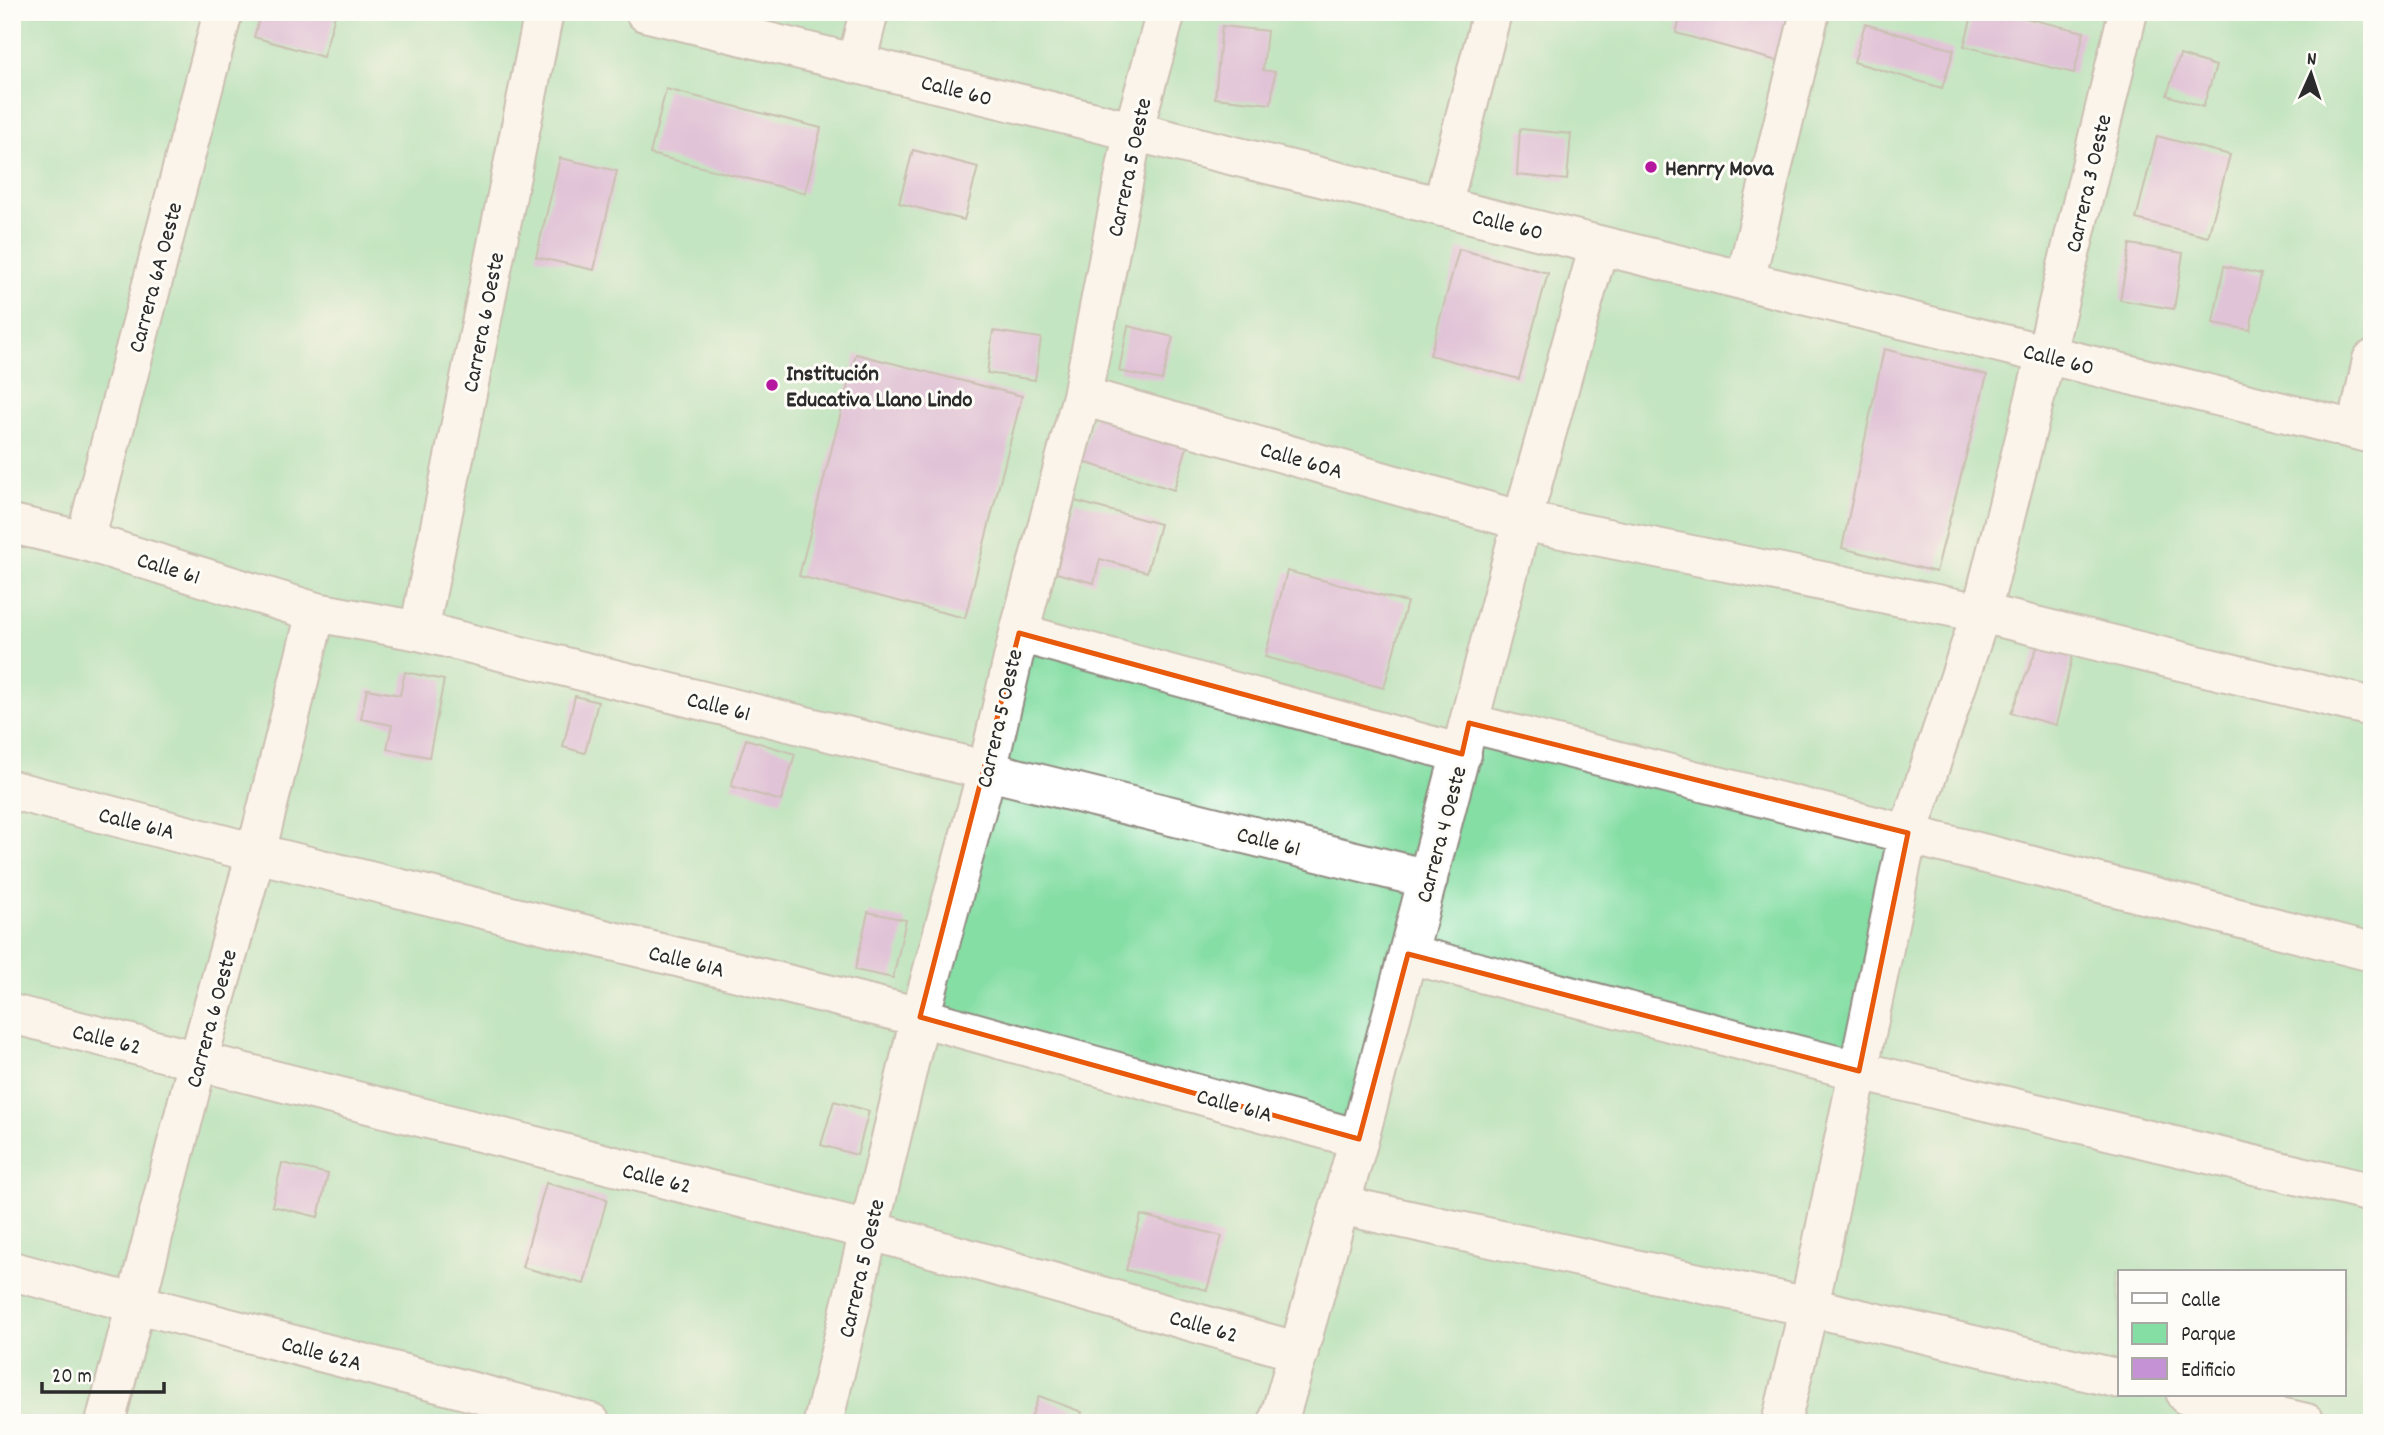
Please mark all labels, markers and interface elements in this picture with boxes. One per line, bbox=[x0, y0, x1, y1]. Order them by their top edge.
north arrow bbox=[2276, 38, 2346, 108]
text: N bbox=[2306, 47, 2317, 74]
street label: Calle 60 bbox=[917, 68, 995, 117]
street label: Carrera 5 Oeste bbox=[1101, 95, 1162, 240]
street label: Carrera 3 Oeste bbox=[2058, 111, 2122, 256]
place label: Henrry Mova bbox=[1665, 154, 1774, 187]
marker: Henrry Mova bbox=[1643, 159, 1659, 175]
street label: Carrera 6A Oeste bbox=[121, 199, 193, 357]
street label: Calle 60 bbox=[1468, 202, 1546, 251]
street label: Carrera 6 Oeste bbox=[456, 250, 515, 396]
street label: Calle 60 bbox=[2019, 337, 2097, 386]
place label: Institución Educativa Llano Lindo bbox=[786, 359, 973, 418]
marker: Institución Educativa Llano Lindo bbox=[764, 377, 780, 393]
street label: Calle 60A bbox=[1256, 435, 1346, 490]
street label: Calle 61 bbox=[132, 545, 204, 596]
street label: Carrera 5 Oeste bbox=[969, 646, 1033, 791]
street label: Calle 61 bbox=[683, 685, 754, 732]
street label: Carrera 4 Oeste bbox=[1409, 763, 1477, 907]
street label: Calle 61A bbox=[95, 800, 178, 851]
street label: Calle 61 bbox=[1233, 820, 1304, 867]
street label: Calle 61A bbox=[645, 938, 728, 989]
street label: Carrera 6 Oeste bbox=[179, 946, 248, 1092]
street label: Calle 62 bbox=[68, 1017, 144, 1066]
street label: Calle 61A bbox=[1192, 1081, 1276, 1133]
street label: Calle 62 bbox=[618, 1156, 694, 1205]
street label: Carrera 5 Oeste bbox=[831, 1196, 895, 1341]
legend bbox=[2118, 1270, 2346, 1396]
text: Calle bbox=[2181, 1287, 2220, 1317]
street label: Calle 62 bbox=[1165, 1303, 1241, 1354]
text: Parque bbox=[2181, 1321, 2236, 1351]
street label: Calle 62A bbox=[277, 1329, 365, 1382]
scale bar bbox=[42, 1351, 164, 1395]
text: Edificio bbox=[2181, 1357, 2236, 1387]
text: 20 m bbox=[52, 1363, 92, 1393]

